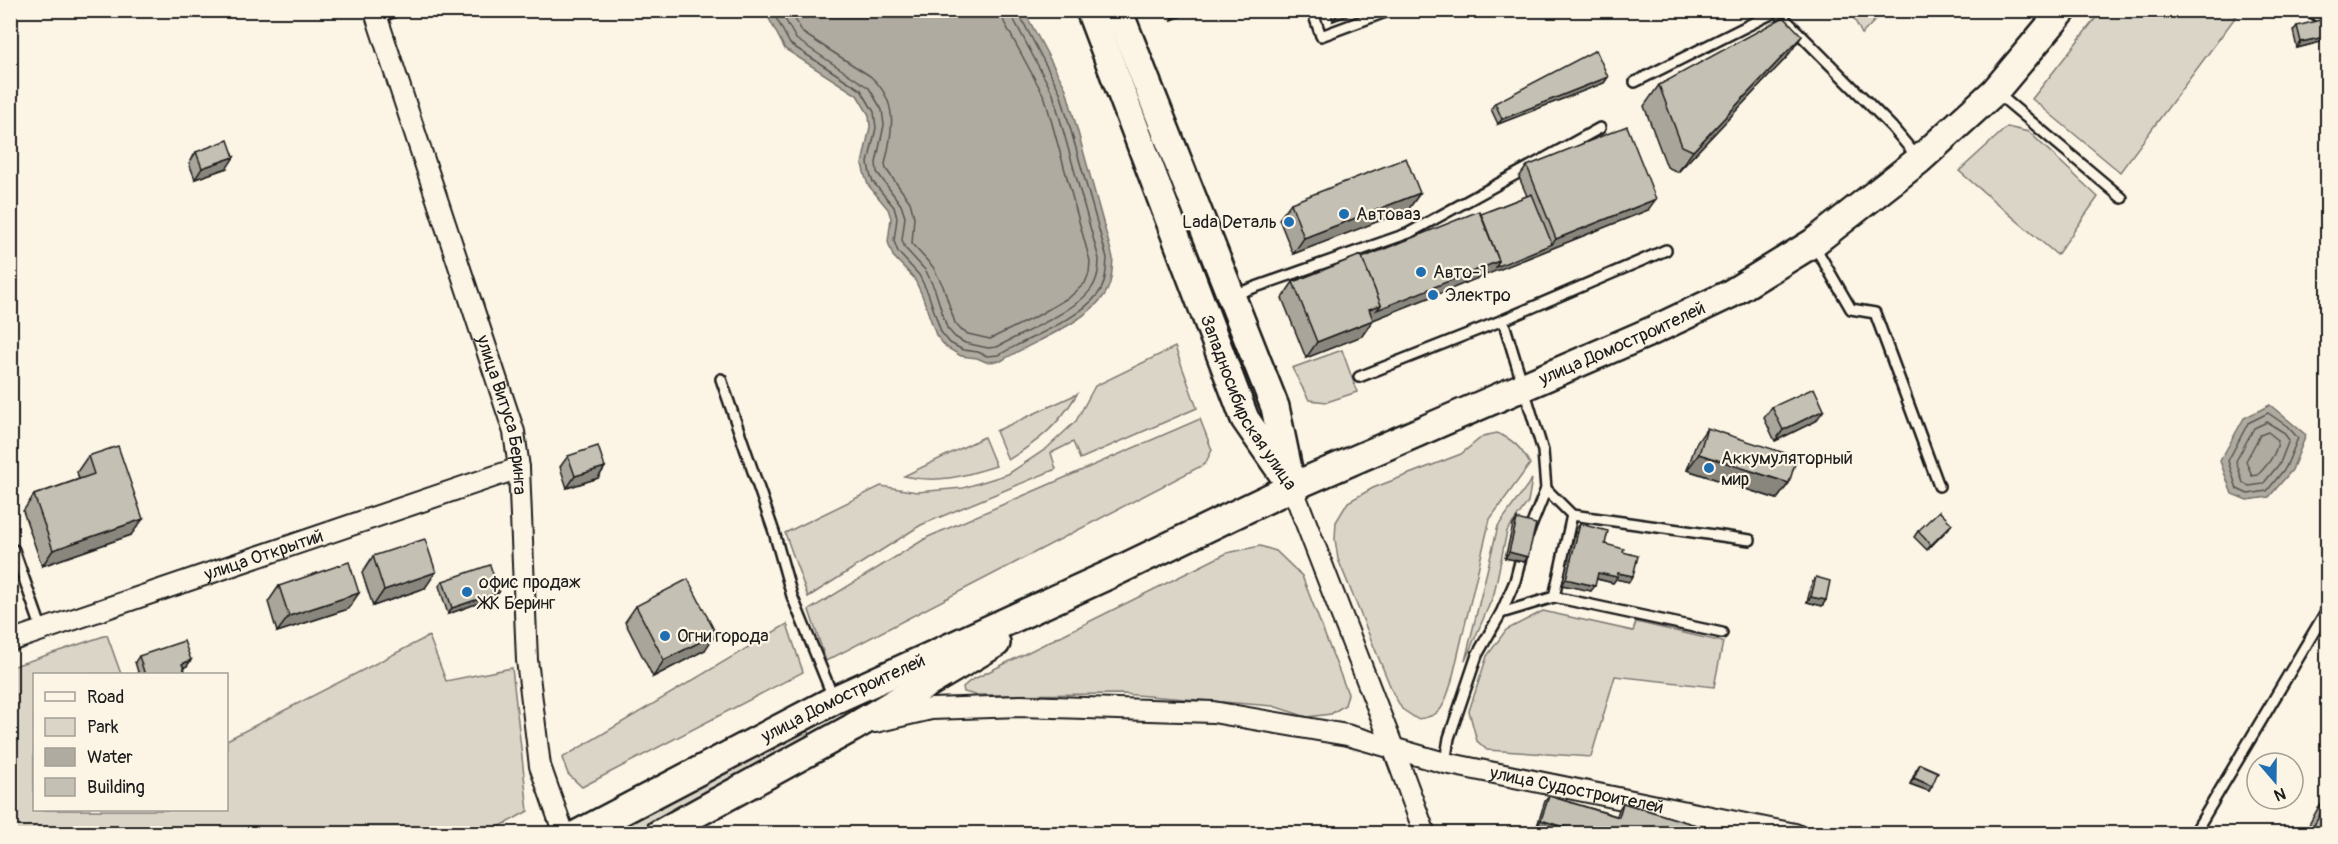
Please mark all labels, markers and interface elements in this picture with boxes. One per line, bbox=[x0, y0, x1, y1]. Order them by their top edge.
place label: Автоваз bbox=[1356, 203, 1421, 226]
marker: Автоваз bbox=[1337, 207, 1351, 221]
place label: Lada Dеталь bbox=[1182, 211, 1277, 234]
marker: Lada Dеталь bbox=[1282, 215, 1296, 229]
place label: Авто-1 bbox=[1433, 261, 1487, 284]
marker: Авто-1 bbox=[1414, 265, 1428, 279]
place label: Электро bbox=[1445, 284, 1511, 307]
marker: Электро bbox=[1426, 288, 1440, 302]
street label: улица Домостроителей bbox=[1535, 296, 1709, 391]
street label: Западносибирская улица bbox=[1195, 312, 1302, 495]
street label: улица Витуса Беринга bbox=[470, 331, 531, 495]
place label: Аккумуляторный мир bbox=[1721, 447, 1853, 491]
marker: Аккумуляторный мир bbox=[1702, 461, 1716, 475]
street label: улица Открытий bbox=[200, 524, 326, 586]
place label: офис продаж ЖК Беринг bbox=[476, 571, 581, 615]
marker: офис продаж ЖК Беринг bbox=[460, 585, 474, 599]
place label: Огни города bbox=[677, 625, 769, 648]
marker: Огни города bbox=[658, 629, 672, 643]
street label: улица Домостроителей bbox=[756, 649, 929, 749]
legend bbox=[33, 673, 228, 811]
text: Road bbox=[87, 686, 124, 709]
text: Park bbox=[87, 716, 119, 739]
text: Water bbox=[87, 746, 133, 769]
north arrow bbox=[2245, 751, 2305, 811]
street label: улица Судостроителей bbox=[1487, 761, 1666, 819]
text: Building bbox=[87, 776, 145, 799]
text: N bbox=[2271, 783, 2288, 805]

